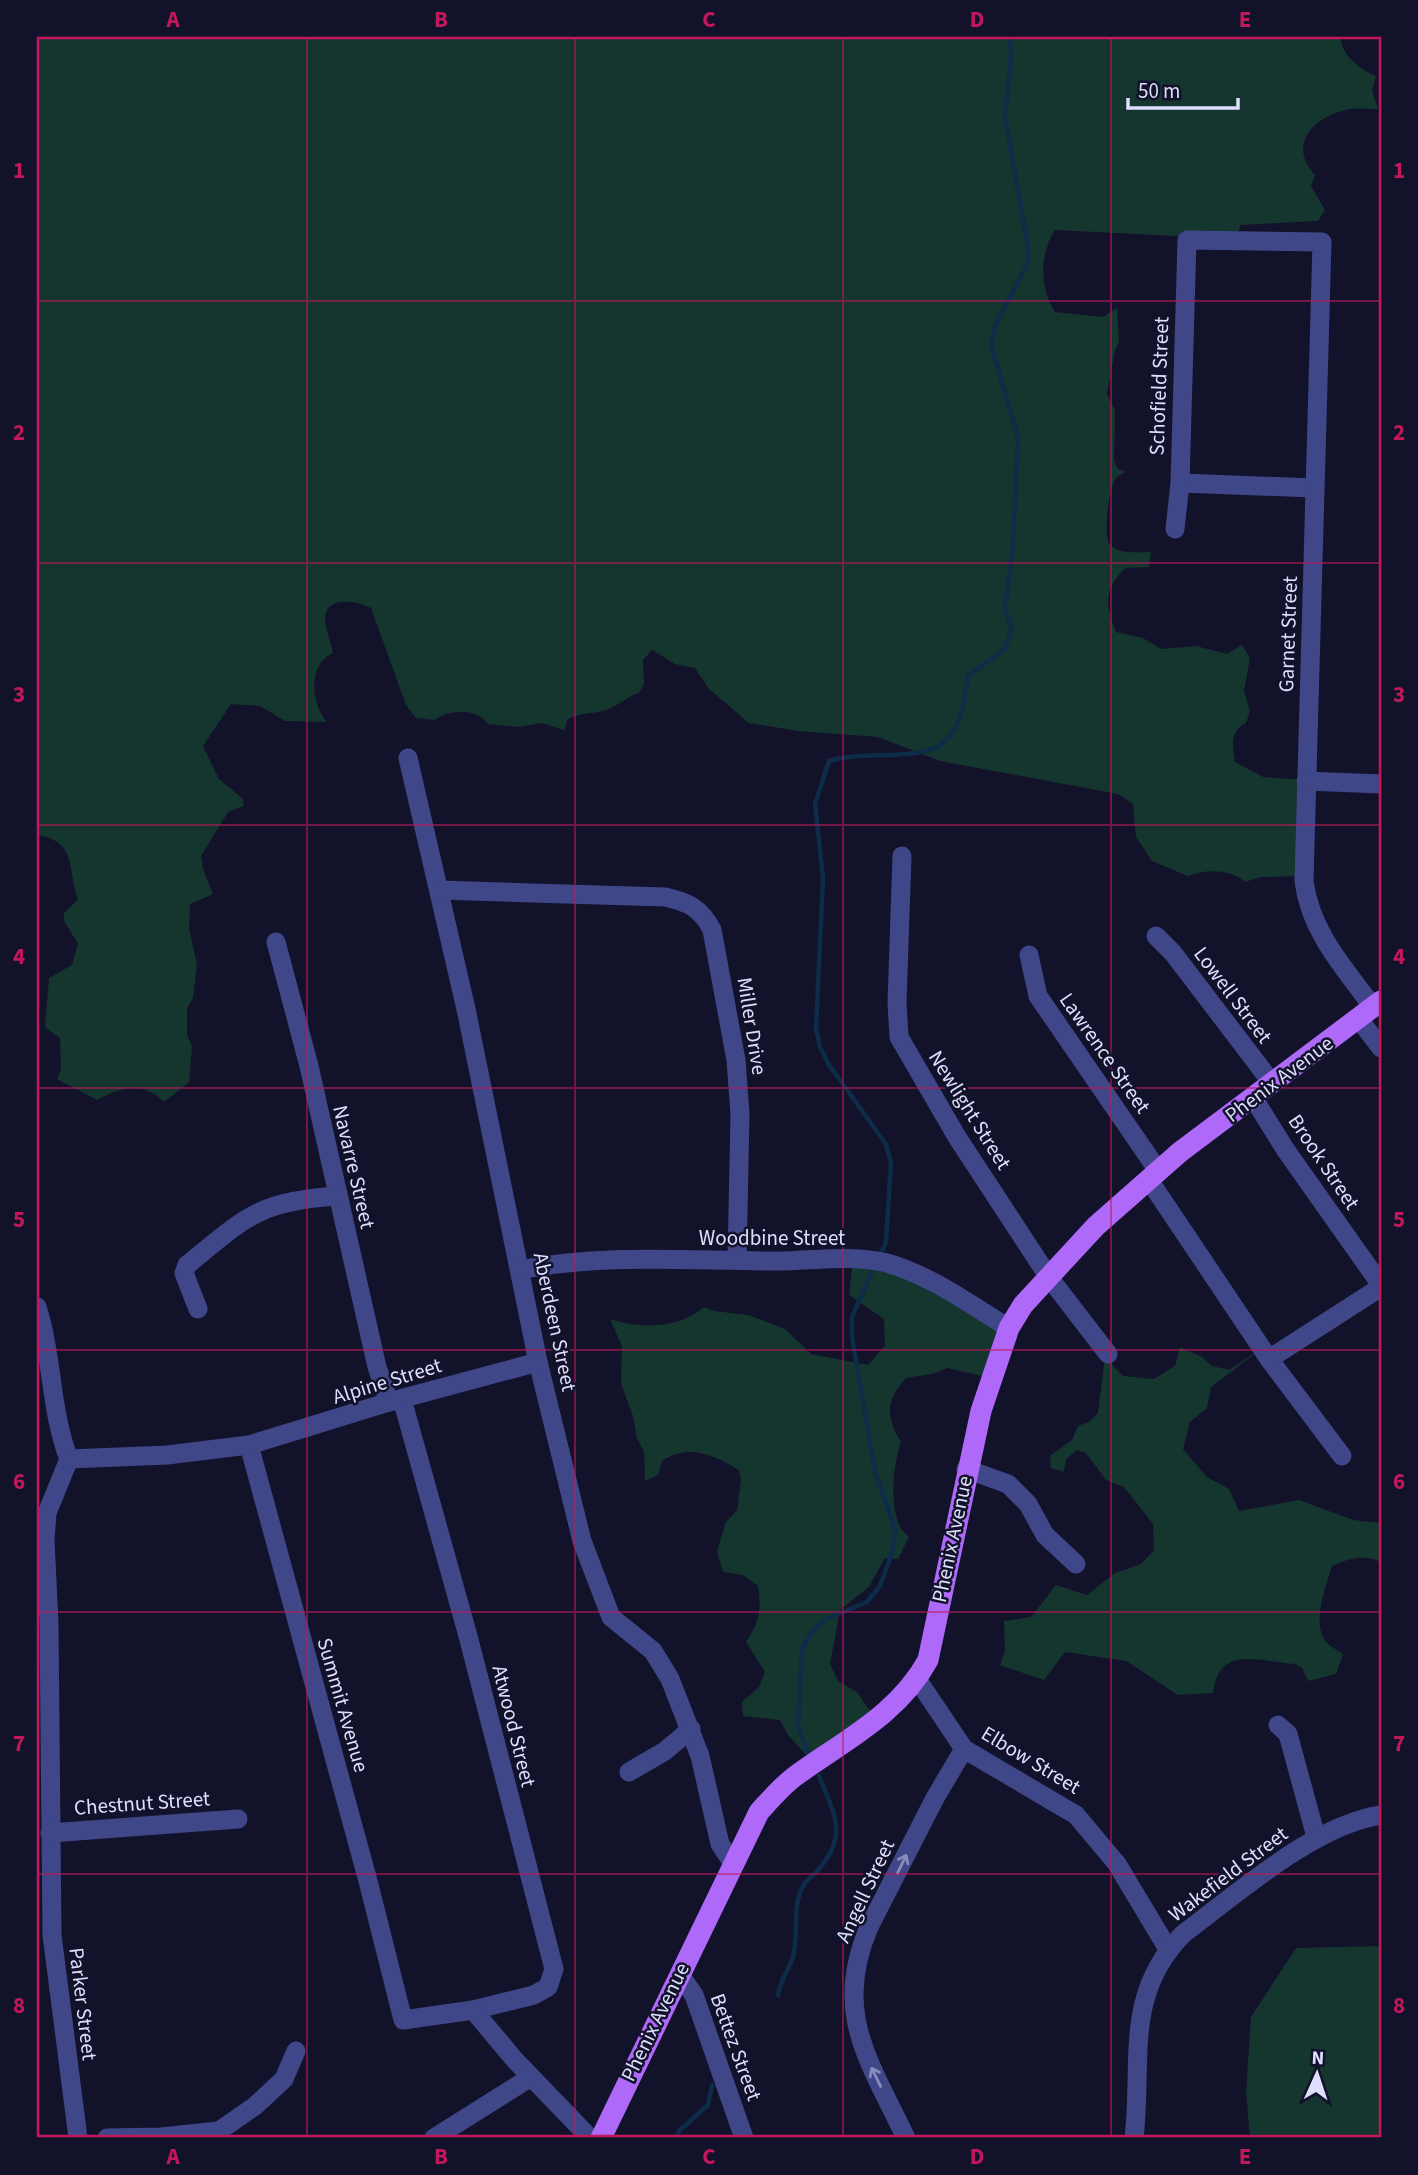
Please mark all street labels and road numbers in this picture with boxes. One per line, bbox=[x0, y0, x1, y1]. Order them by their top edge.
street label: Schofield Street bbox=[1142, 316, 1176, 456]
street label: Garnet Street bbox=[1271, 575, 1305, 693]
street label: Lowell Street bbox=[1187, 940, 1279, 1050]
street label: Miller Drive bbox=[729, 975, 775, 1077]
street label: Lawrence Street bbox=[1052, 987, 1158, 1119]
street label: Phenix Avenue bbox=[1219, 1028, 1339, 1130]
street label: Newlight Street bbox=[921, 1045, 1019, 1175]
street label: Navarre Street bbox=[325, 1102, 383, 1232]
street label: Brook Street bbox=[1281, 1108, 1367, 1216]
street label: Woodbine Street bbox=[699, 1223, 845, 1253]
street label: Aberdeen Street bbox=[526, 1250, 584, 1394]
street label: Alpine Street bbox=[329, 1350, 445, 1412]
street label: Phenix Avenue bbox=[924, 1473, 980, 1605]
street label: Summit Avenue bbox=[309, 1634, 377, 1776]
street label: Atwood Street bbox=[484, 1662, 544, 1790]
street label: Elbow Street bbox=[976, 1718, 1086, 1802]
street label: Chestnut Street bbox=[73, 1783, 211, 1823]
street label: Wakefield Street bbox=[1162, 1819, 1294, 1929]
street label: Angell Street bbox=[828, 1834, 902, 1948]
street label: Parker Street bbox=[61, 1946, 105, 2062]
street label: Phenix Avenue bbox=[613, 1958, 697, 2086]
street label: Bettez Street bbox=[703, 1989, 769, 2105]

